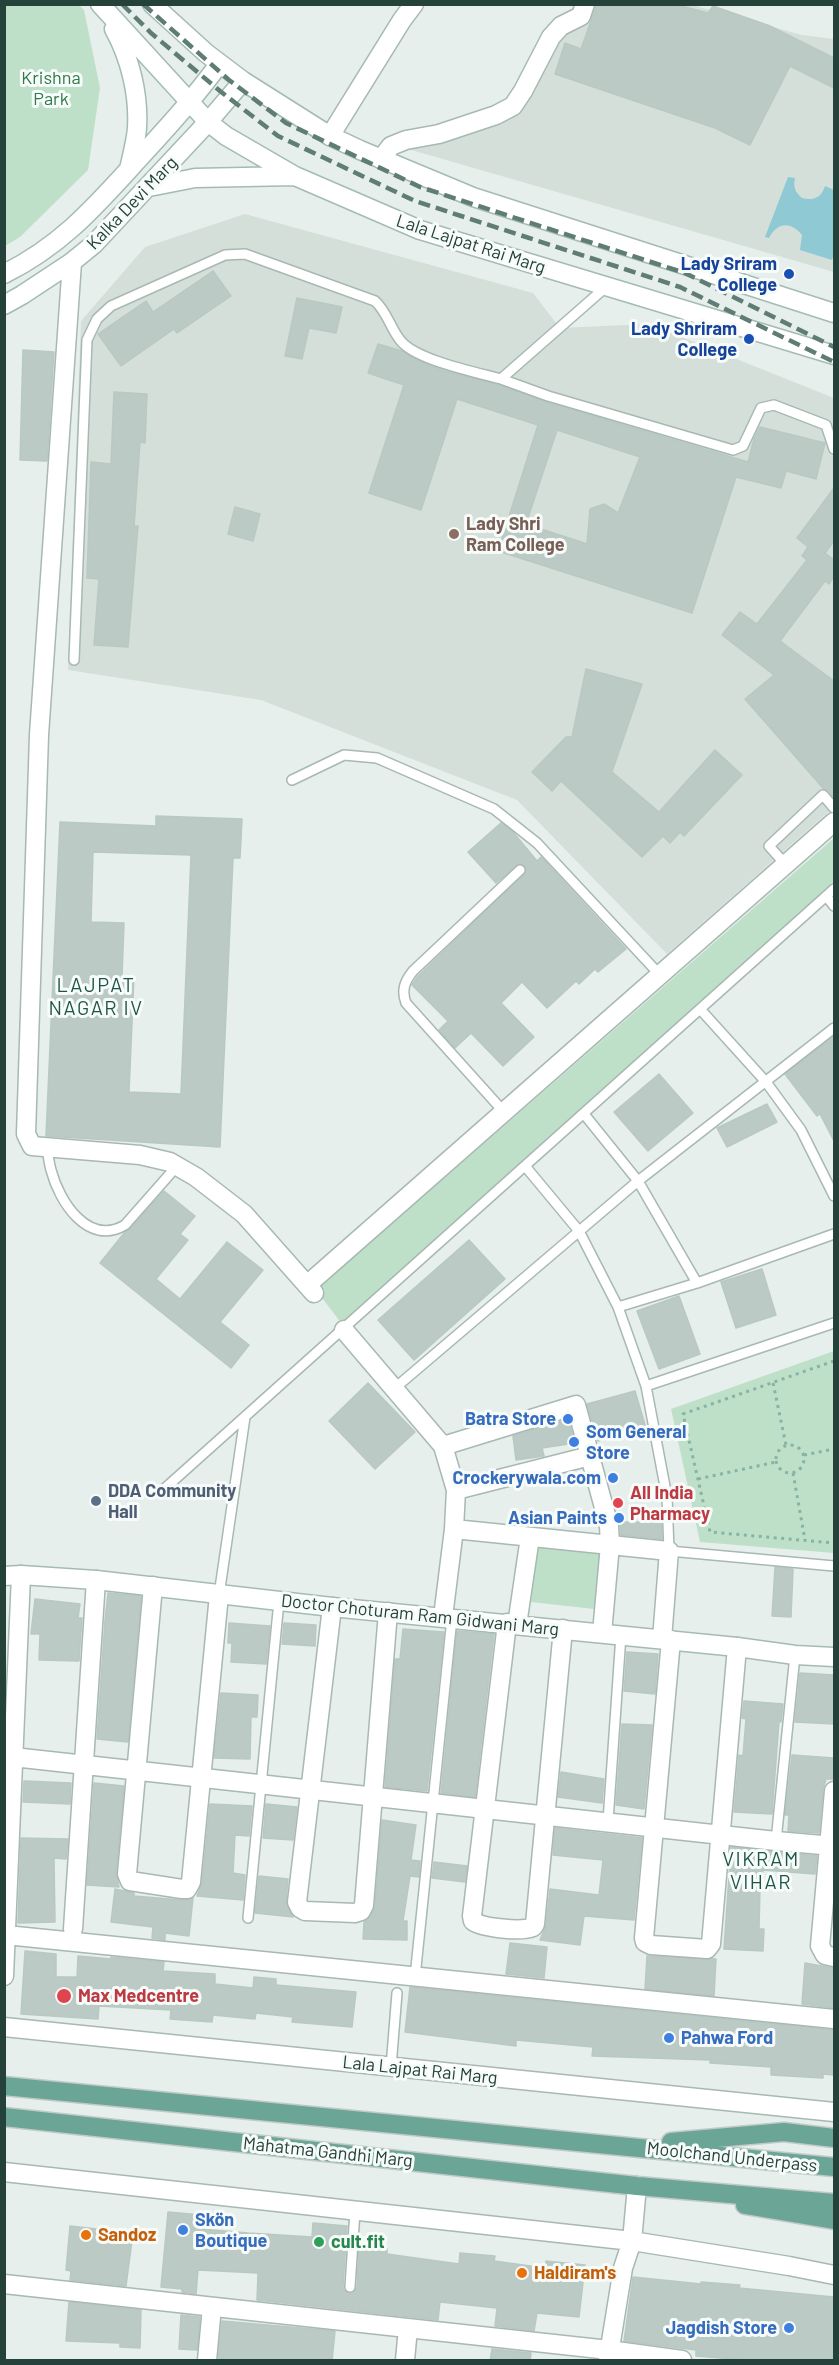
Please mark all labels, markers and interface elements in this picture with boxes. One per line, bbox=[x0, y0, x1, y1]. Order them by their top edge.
park label: Krishna Park bbox=[21, 67, 81, 110]
street label: Kalka Devi Marg bbox=[82, 152, 182, 254]
street label: Lala Lajpat Rai Marg bbox=[394, 210, 548, 278]
place label: Lady Sriram College bbox=[681, 253, 777, 296]
marker: Lady Sriram College bbox=[782, 267, 796, 281]
place label: Lady Shriram College bbox=[631, 318, 737, 360]
marker: Lady Shriram College bbox=[742, 332, 756, 346]
place label: Lady Shri Ram College bbox=[466, 513, 565, 556]
marker: Lady Shri Ram College bbox=[447, 527, 461, 541]
district label: LAJPAT NAGAR IV bbox=[49, 973, 143, 1020]
place label: Batra Store bbox=[465, 1408, 556, 1430]
marker: Batra Store bbox=[561, 1412, 575, 1426]
place label: Som General Store bbox=[586, 1421, 686, 1464]
marker: Som General Store bbox=[567, 1435, 581, 1449]
place label: Crockerywala.com bbox=[453, 1467, 601, 1489]
marker: Crockerywala.com bbox=[606, 1471, 620, 1485]
place label: DDA Community Hall bbox=[108, 1480, 236, 1522]
place label: All India Pharmacy bbox=[630, 1482, 710, 1524]
marker: DDA Community Hall bbox=[89, 1494, 103, 1508]
marker: All India Pharmacy bbox=[611, 1496, 625, 1510]
place label: Asian Paints bbox=[508, 1507, 607, 1529]
marker: Asian Paints bbox=[612, 1511, 626, 1525]
street label: Doctor Choturam Ram Gidwani Marg bbox=[280, 1590, 560, 1640]
district label: VIKRAM VIHAR bbox=[722, 1847, 800, 1894]
place label: Max Medcentre bbox=[78, 1985, 199, 2007]
marker: Max Medcentre bbox=[55, 1987, 73, 2005]
place label: Pahwa Ford bbox=[681, 2027, 773, 2049]
marker: Pahwa Ford bbox=[662, 2031, 676, 2045]
street label: Lala Lajpat Rai Marg bbox=[341, 2051, 499, 2089]
street label: Mahatma Gandhi Marg bbox=[242, 2132, 414, 2172]
street label: Moolchand Underpass bbox=[646, 2137, 818, 2177]
place label: Skön Boutique bbox=[195, 2209, 267, 2252]
marker: Skön Boutique bbox=[176, 2223, 190, 2237]
place label: Sandoz bbox=[98, 2224, 156, 2246]
marker: Sandoz bbox=[79, 2228, 93, 2242]
place label: cult.fit bbox=[331, 2231, 385, 2253]
marker: cult.fit bbox=[312, 2235, 326, 2249]
place label: Haldiram's bbox=[534, 2262, 616, 2284]
marker: Haldiram's bbox=[515, 2266, 529, 2280]
place label: Jagdish Store bbox=[666, 2317, 777, 2339]
marker: Jagdish Store bbox=[782, 2321, 796, 2335]

